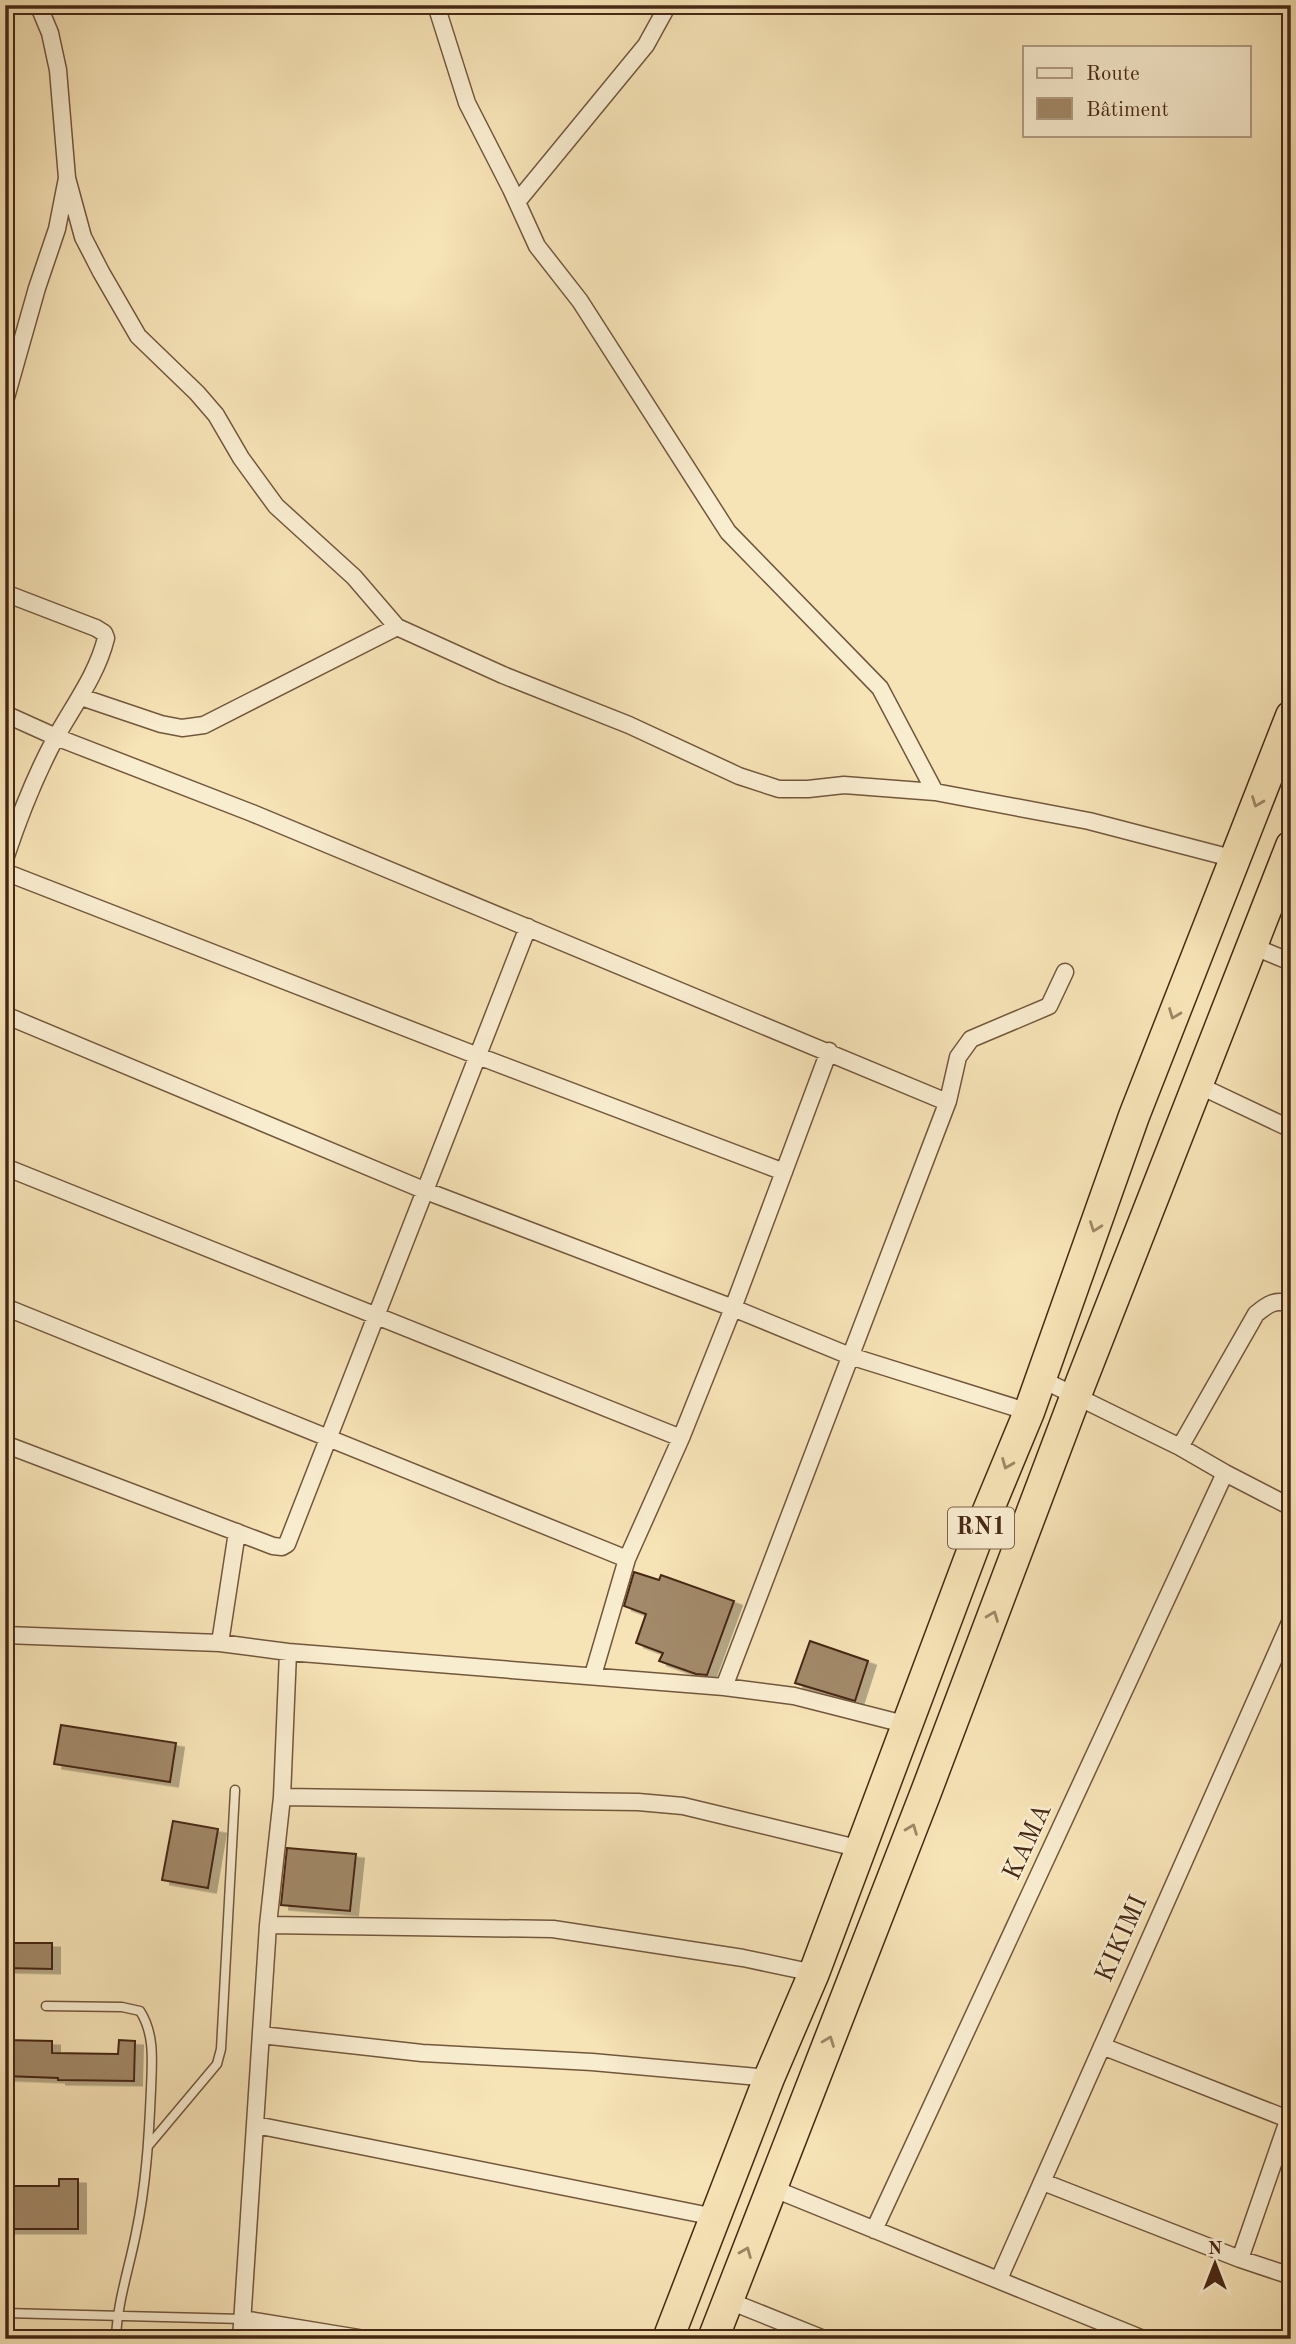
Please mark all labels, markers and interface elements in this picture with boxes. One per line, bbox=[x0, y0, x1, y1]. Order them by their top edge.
legend bbox=[1023, 46, 1250, 136]
text: Route bbox=[1086, 64, 1140, 85]
text: Bâtiment bbox=[1086, 100, 1169, 121]
one-way arrow bbox=[1251, 796, 1265, 808]
one-way arrow bbox=[1168, 1008, 1182, 1020]
one-way arrow bbox=[1089, 1221, 1103, 1233]
one-way arrow bbox=[1002, 1457, 1016, 1469]
road number: RN1 bbox=[948, 1508, 1014, 1548]
one-way arrow bbox=[984, 1610, 998, 1622]
street label: KAMA bbox=[999, 1800, 1057, 1884]
one-way arrow bbox=[903, 1823, 917, 1835]
street label: KIKIMI bbox=[1091, 1892, 1153, 1986]
one-way arrow bbox=[821, 2035, 835, 2047]
north arrow bbox=[1180, 2228, 1250, 2298]
text: N bbox=[1208, 2240, 1223, 2259]
one-way arrow bbox=[738, 2247, 752, 2260]

